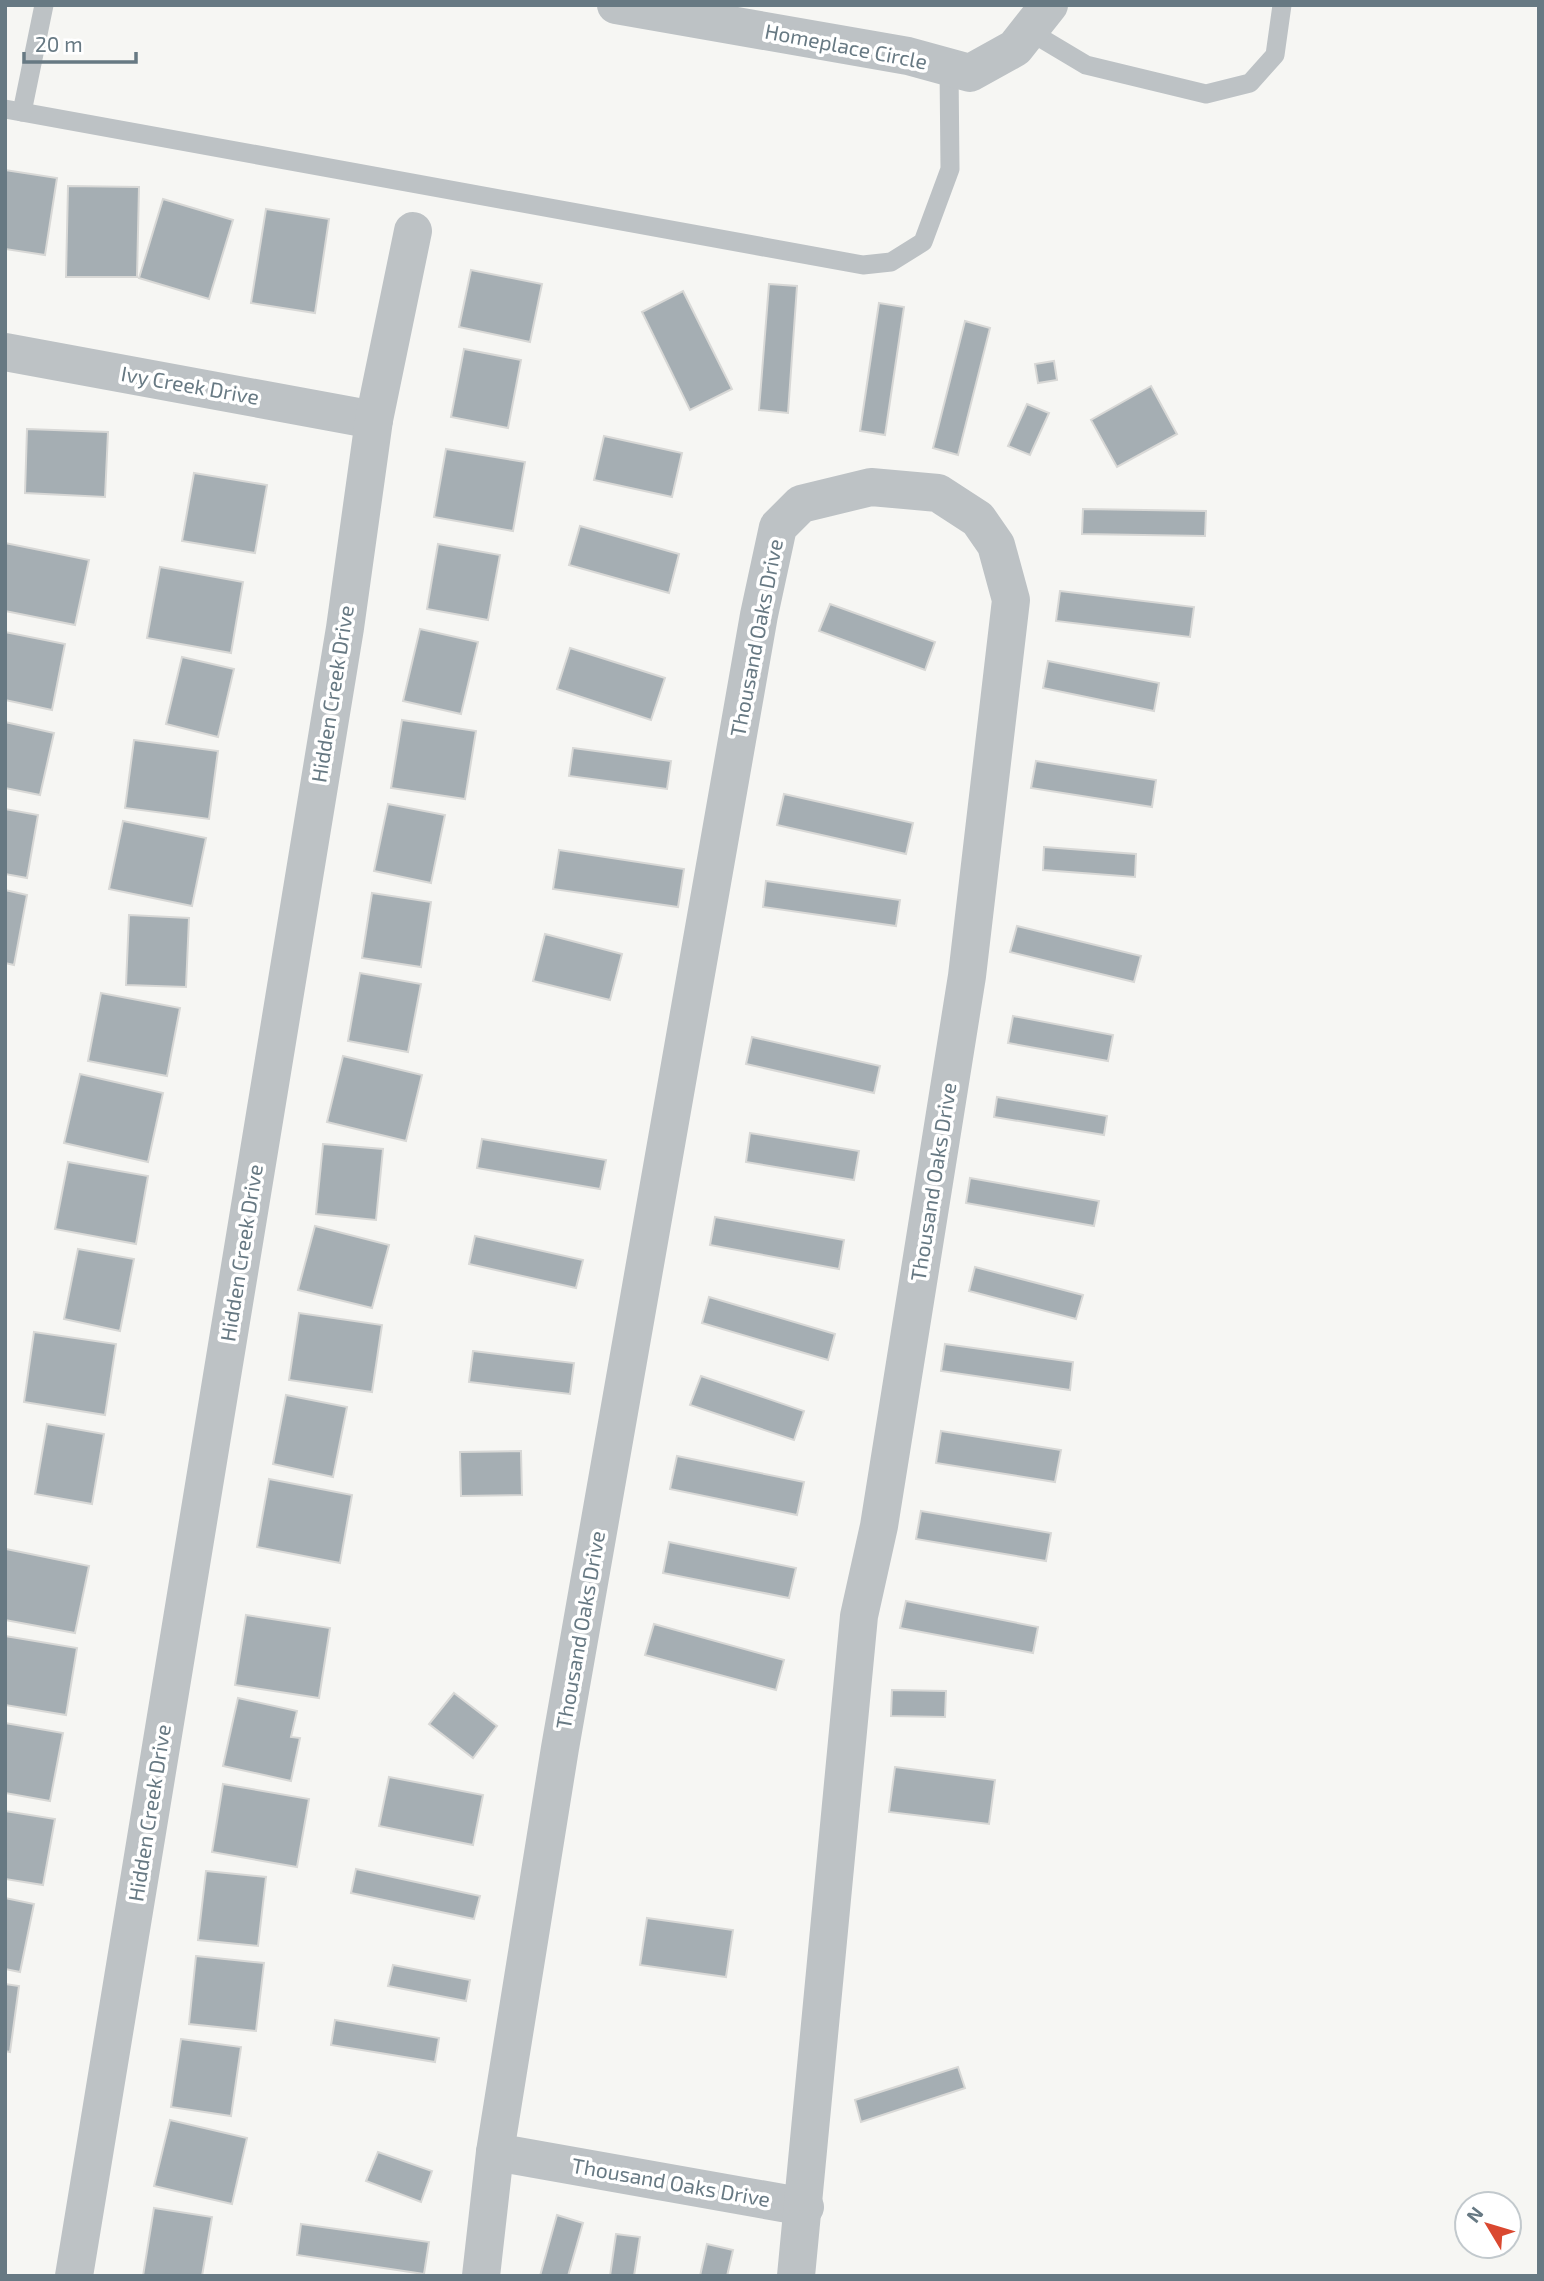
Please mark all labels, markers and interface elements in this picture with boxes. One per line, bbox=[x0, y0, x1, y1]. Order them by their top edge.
street label: Homeplace Circle bbox=[763, 18, 930, 74]
scale bar bbox=[24, 21, 136, 65]
text: 20 m bbox=[35, 31, 83, 56]
street label: Ivy Creek Drive bbox=[119, 360, 261, 409]
street label: Thousand Oaks Drive bbox=[724, 537, 787, 739]
street label: Hidden Creek Drive bbox=[305, 603, 358, 784]
street label: Thousand Oaks Drive bbox=[904, 1081, 961, 1283]
street label: Hidden Creek Drive bbox=[214, 1162, 267, 1343]
street label: Thousand Oaks Drive bbox=[550, 1529, 609, 1731]
street label: Hidden Creek Drive bbox=[122, 1722, 175, 1903]
street label: Thousand Oaks Drive bbox=[570, 2152, 772, 2211]
north arrow bbox=[1453, 2190, 1523, 2260]
text: N bbox=[1461, 2202, 1487, 2227]

